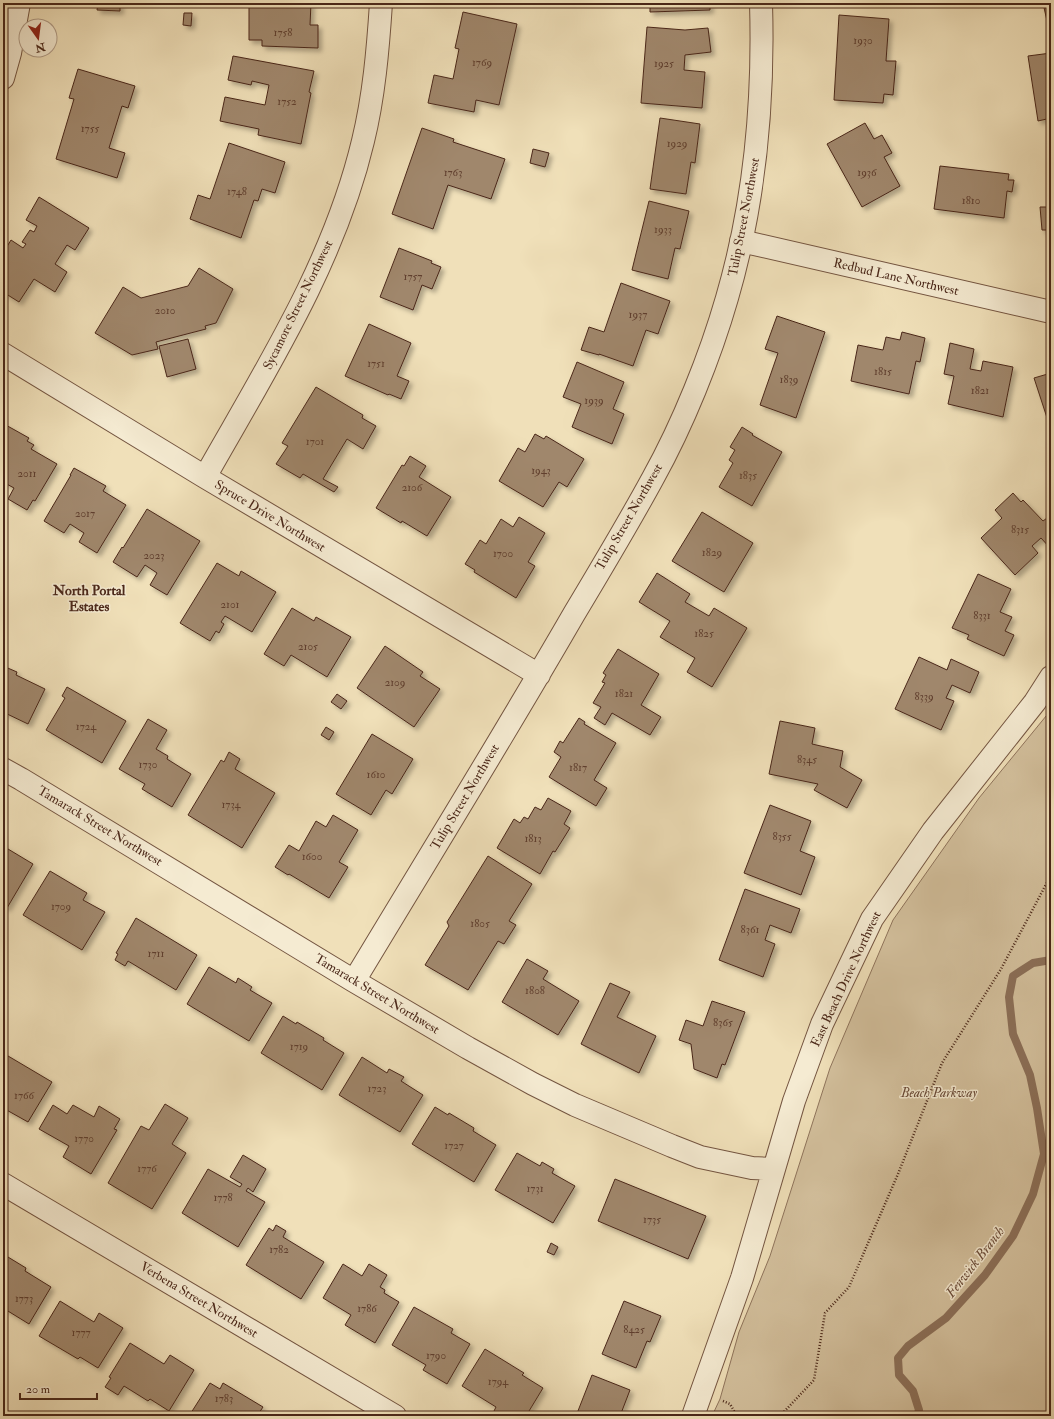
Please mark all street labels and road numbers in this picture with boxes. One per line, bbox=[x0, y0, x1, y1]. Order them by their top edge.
street label: Tulip Street Northwest bbox=[725, 156, 764, 278]
street label: Sycamore Street Northwest bbox=[260, 238, 337, 373]
street label: Redbud Lane Northwest bbox=[832, 255, 960, 299]
street label: Tulip Street Northwest bbox=[592, 461, 667, 574]
street label: Spruce Drive Northwest bbox=[211, 477, 328, 556]
street label: Tulip Street Northwest bbox=[427, 741, 504, 853]
street label: Tamarack Street Northwest bbox=[35, 782, 165, 870]
street label: East Beach Drive Northwest bbox=[807, 909, 885, 1049]
street label: Tamarack Street Northwest bbox=[312, 950, 442, 1038]
street label: Verbena Street Northwest bbox=[137, 1259, 261, 1341]

